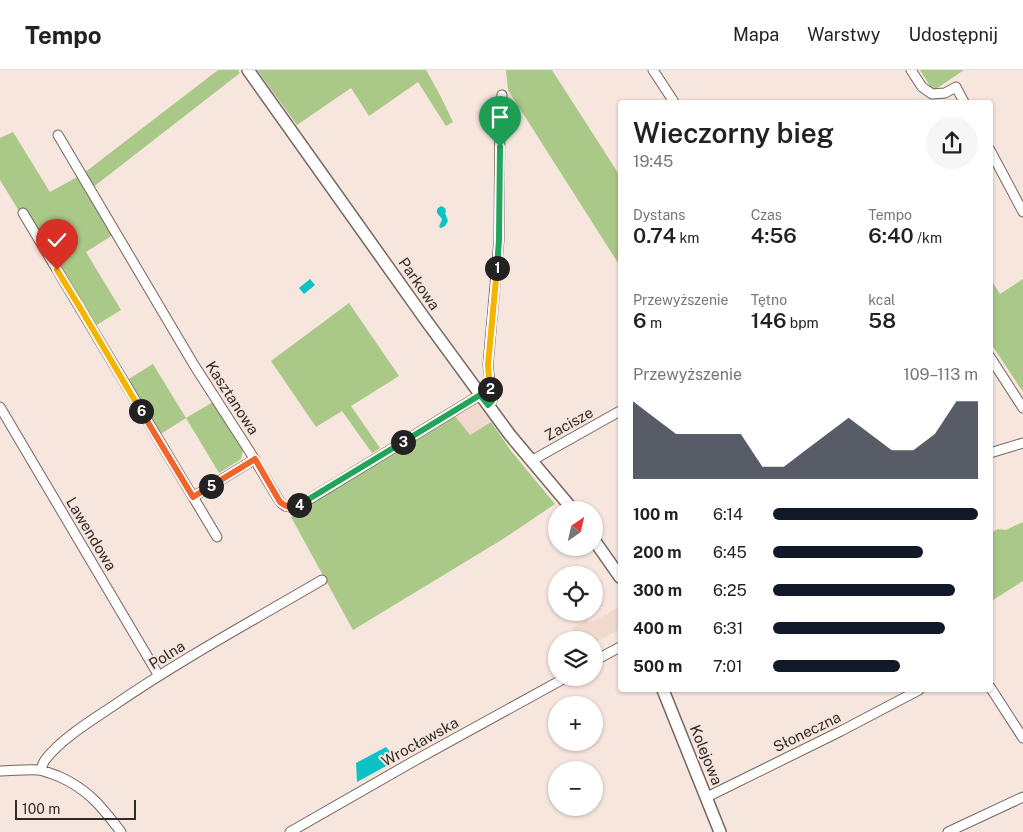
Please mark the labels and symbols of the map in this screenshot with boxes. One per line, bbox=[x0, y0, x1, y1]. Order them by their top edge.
pin bbox=[479, 96, 521, 147]
pin bbox=[36, 219, 78, 270]
street label: Parkowa bbox=[395, 254, 444, 313]
pin: 1 bbox=[484, 256, 510, 280]
street label: Kasztanowa bbox=[202, 358, 262, 438]
pin: 2 bbox=[478, 376, 502, 402]
pin: 6 bbox=[128, 398, 154, 424]
street label: Zacisze bbox=[542, 403, 596, 444]
pin: 3 bbox=[390, 430, 416, 454]
pin: 5 bbox=[198, 474, 224, 498]
pin: 4 bbox=[286, 492, 312, 518]
street label: Lawendowa bbox=[63, 494, 120, 573]
north arrow bbox=[548, 501, 602, 556]
street label: Polna bbox=[146, 637, 188, 672]
street label: Słoneczna bbox=[770, 708, 843, 755]
street label: Wrocławska bbox=[378, 713, 461, 770]
street label: Kolejowa bbox=[687, 722, 726, 787]
scale bar bbox=[15, 797, 136, 820]

